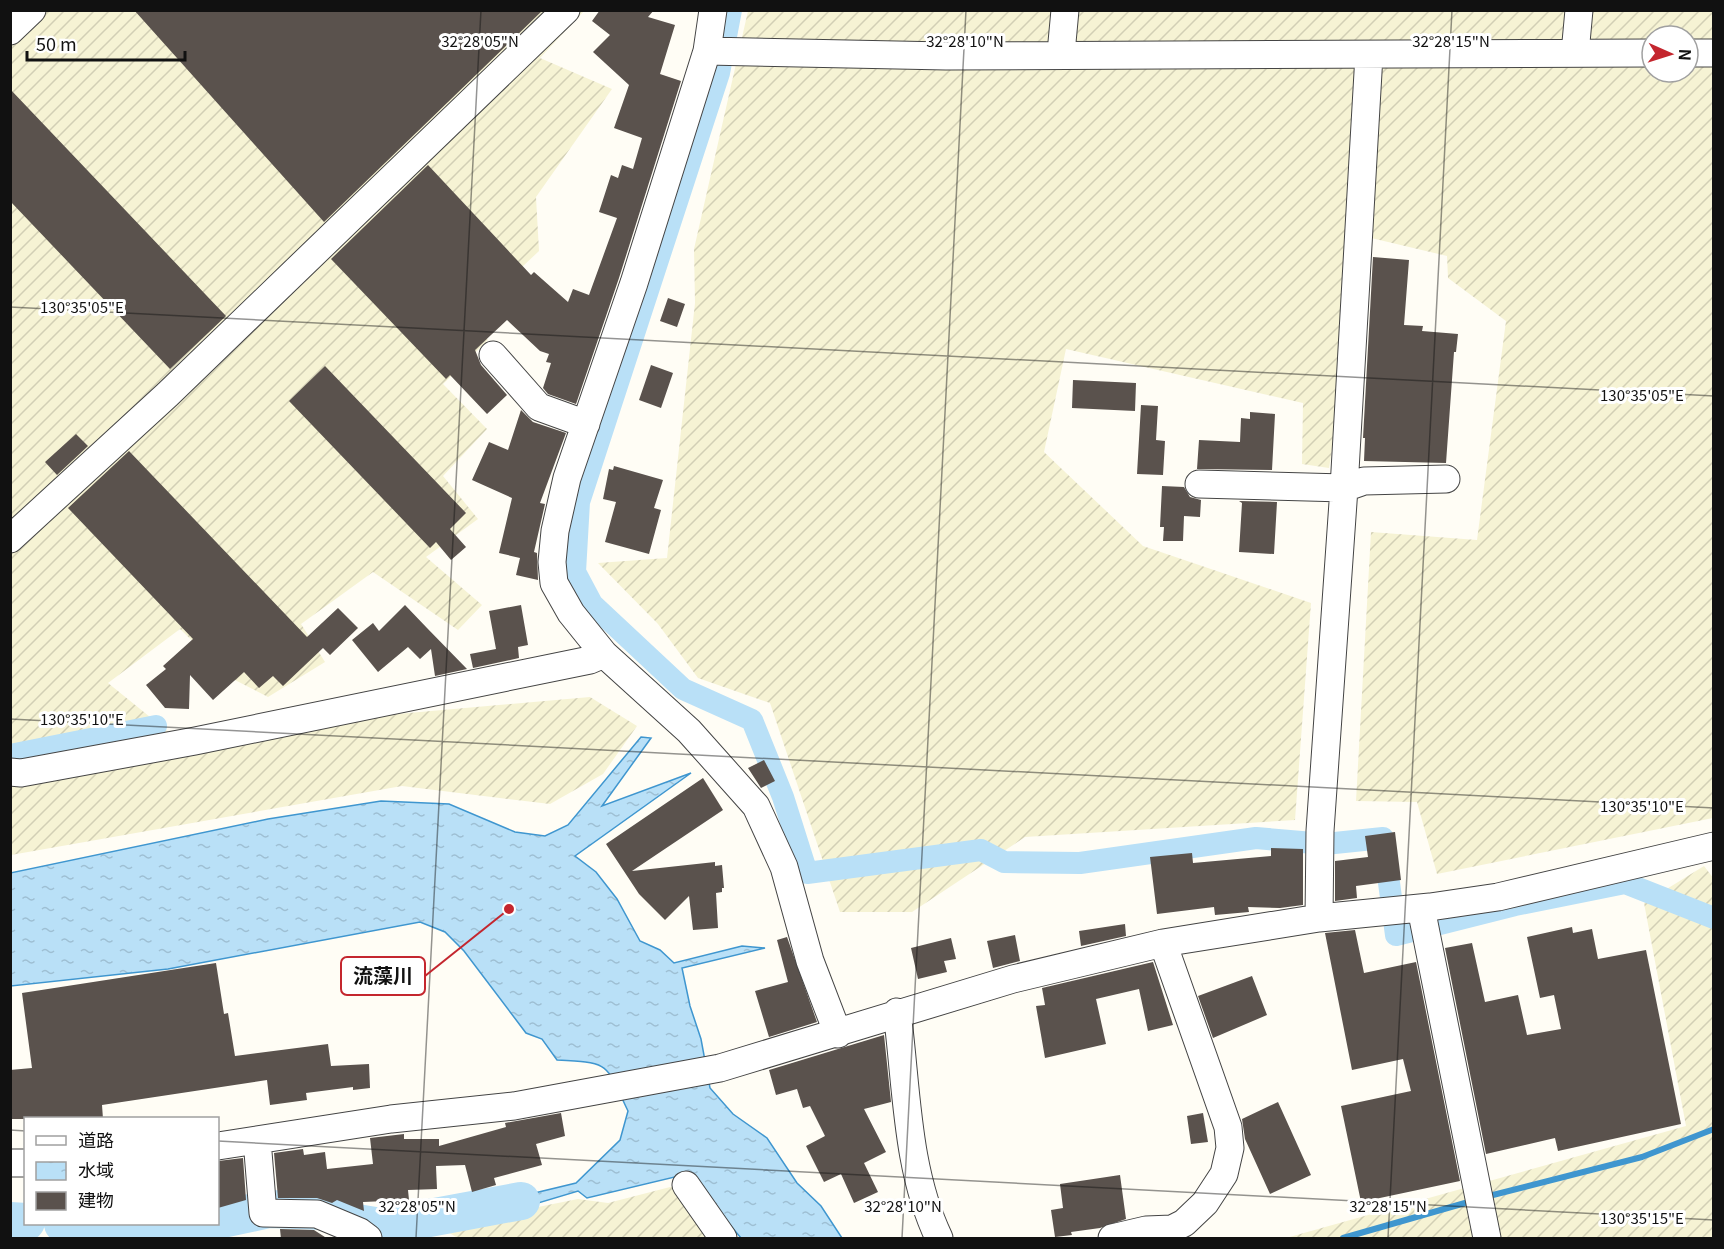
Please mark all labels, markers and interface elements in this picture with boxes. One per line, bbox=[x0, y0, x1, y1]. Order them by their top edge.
scale bar bbox=[27, 24, 184, 62]
north arrow bbox=[1640, 24, 1700, 84]
text: 50 m bbox=[36, 30, 77, 56]
text: 32°28'05"N bbox=[441, 30, 519, 51]
text: 32°28'10"N bbox=[926, 30, 1004, 51]
text: 32°28'15"N bbox=[1412, 30, 1490, 51]
text: N bbox=[1674, 48, 1698, 61]
text: 130°35'05"E bbox=[40, 296, 124, 317]
text: 130°35'05"E bbox=[1600, 384, 1684, 405]
text: 130°35'10"E bbox=[40, 708, 124, 729]
text: 130°35'10"E bbox=[1600, 795, 1684, 816]
callout: 流藻川 bbox=[341, 957, 425, 995]
text: 流藻川 bbox=[353, 960, 413, 989]
legend bbox=[24, 1117, 219, 1225]
text: 道路 bbox=[78, 1126, 114, 1152]
text: 水域 bbox=[78, 1156, 114, 1182]
text: 建物 bbox=[78, 1186, 114, 1212]
text: 32°28'05"N bbox=[378, 1195, 456, 1216]
text: 32°28'10"N bbox=[864, 1195, 942, 1216]
text: 32°28'15"N bbox=[1349, 1195, 1427, 1216]
text: 130°35'15"E bbox=[1600, 1207, 1684, 1228]

